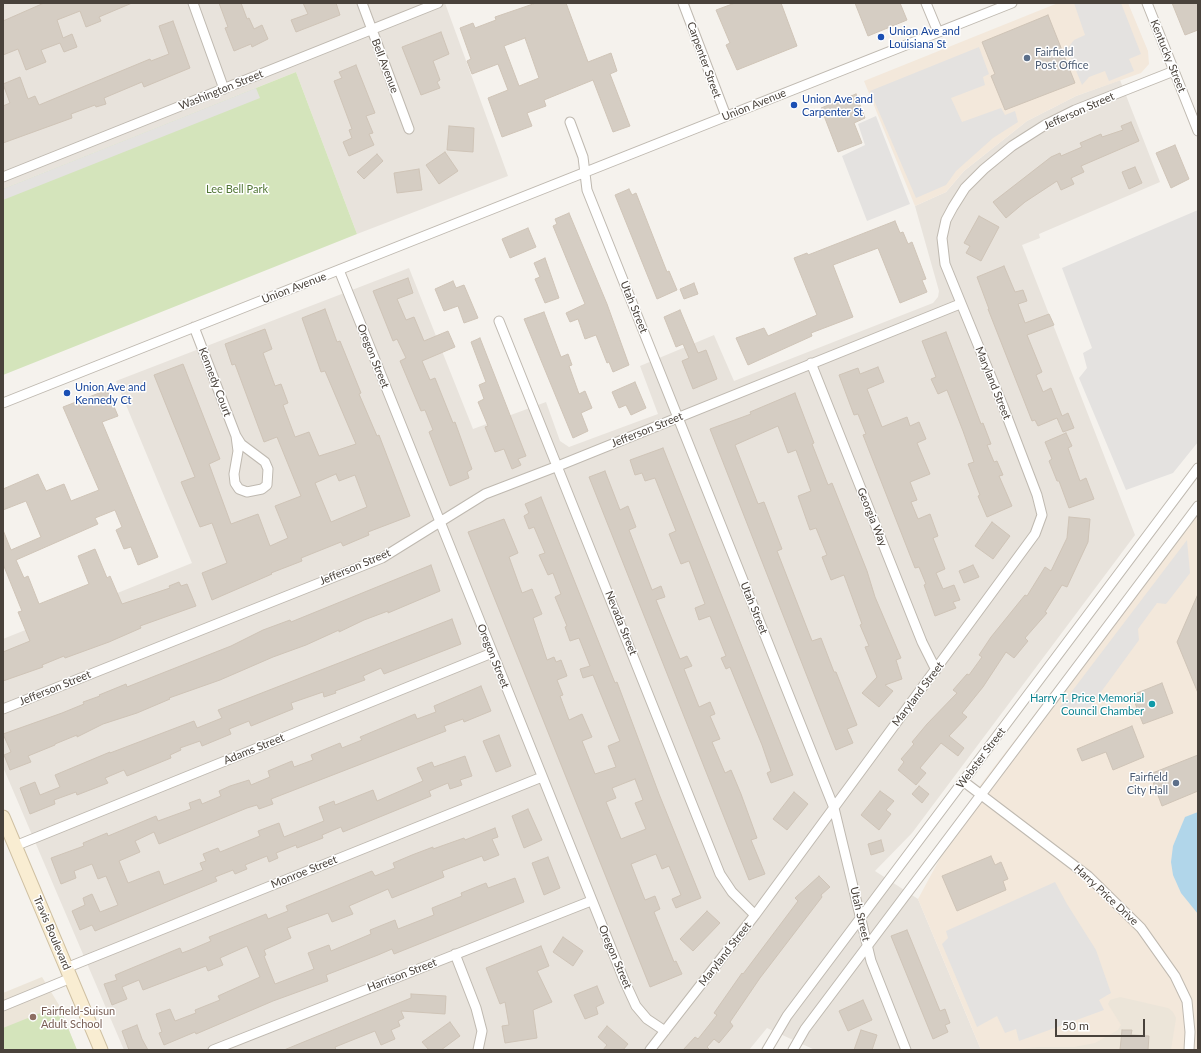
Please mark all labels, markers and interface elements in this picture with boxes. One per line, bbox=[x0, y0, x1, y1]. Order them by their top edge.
street label: Kentucky Street bbox=[1147, 18, 1189, 94]
street label: Carpenter Street bbox=[684, 20, 724, 100]
place label: Union Ave and Louisiana St bbox=[889, 24, 960, 50]
marker: Union Ave and Louisiana St bbox=[876, 32, 886, 42]
street label: Bell Avenue bbox=[369, 37, 401, 95]
place label: Fairfield Post Office bbox=[1035, 45, 1089, 71]
marker: Fairfield Post Office bbox=[1022, 53, 1032, 63]
street label: Washington Street bbox=[177, 67, 265, 113]
street label: Union Avenue bbox=[720, 86, 788, 124]
street label: Jefferson Street bbox=[1042, 90, 1116, 132]
place label: Union Ave and Carpenter St bbox=[802, 92, 873, 118]
marker: Union Ave and Carpenter St bbox=[789, 100, 799, 110]
park label: Lee Bell Park bbox=[206, 182, 268, 196]
street label: Union Avenue bbox=[260, 270, 328, 306]
street label: Utah Street bbox=[618, 279, 650, 335]
street label: Oregon Street bbox=[354, 322, 392, 390]
street label: Maryland Street bbox=[972, 345, 1014, 421]
street label: Kennedy Court bbox=[196, 346, 234, 418]
place label: Union Ave and Kennedy Ct bbox=[75, 380, 146, 406]
marker: Union Ave and Kennedy Ct bbox=[62, 388, 72, 398]
street label: Jefferson Street bbox=[609, 410, 685, 450]
street label: Georgia Way bbox=[854, 486, 890, 548]
street label: Jefferson Street bbox=[317, 546, 393, 588]
street label: Utah Street bbox=[738, 580, 770, 636]
street label: Nevada Street bbox=[602, 589, 640, 657]
street label: Oregon Street bbox=[474, 622, 512, 690]
street label: Maryland Street bbox=[889, 659, 947, 729]
street label: Jefferson Street bbox=[17, 668, 93, 708]
place label: Harry T. Price Memorial Council Chamber bbox=[1030, 691, 1144, 717]
marker: Harry T. Price Memorial Council Chamber bbox=[1147, 699, 1157, 709]
street label: Webster Street bbox=[954, 725, 1008, 791]
street label: Adams Street bbox=[222, 731, 286, 767]
place label: Fairfield City Hall bbox=[1127, 770, 1168, 796]
marker: Fairfield City Hall bbox=[1171, 778, 1181, 788]
street label: Monroe Street bbox=[269, 853, 339, 891]
street label: Harry Price Drive bbox=[1071, 862, 1141, 928]
street label: Utah Street bbox=[847, 886, 873, 942]
street label: Travis Boulevard bbox=[30, 894, 74, 972]
street label: Maryland Street bbox=[696, 919, 754, 989]
street label: Oregon Street bbox=[596, 923, 634, 991]
street label: Harrison Street bbox=[365, 956, 439, 994]
place label: Fairfield-Suisun Adult School bbox=[41, 1004, 115, 1030]
scale bar bbox=[1057, 1011, 1147, 1037]
marker: Fairfield-Suisun Adult School bbox=[28, 1012, 38, 1022]
text: 50 m bbox=[1062, 1018, 1089, 1033]

